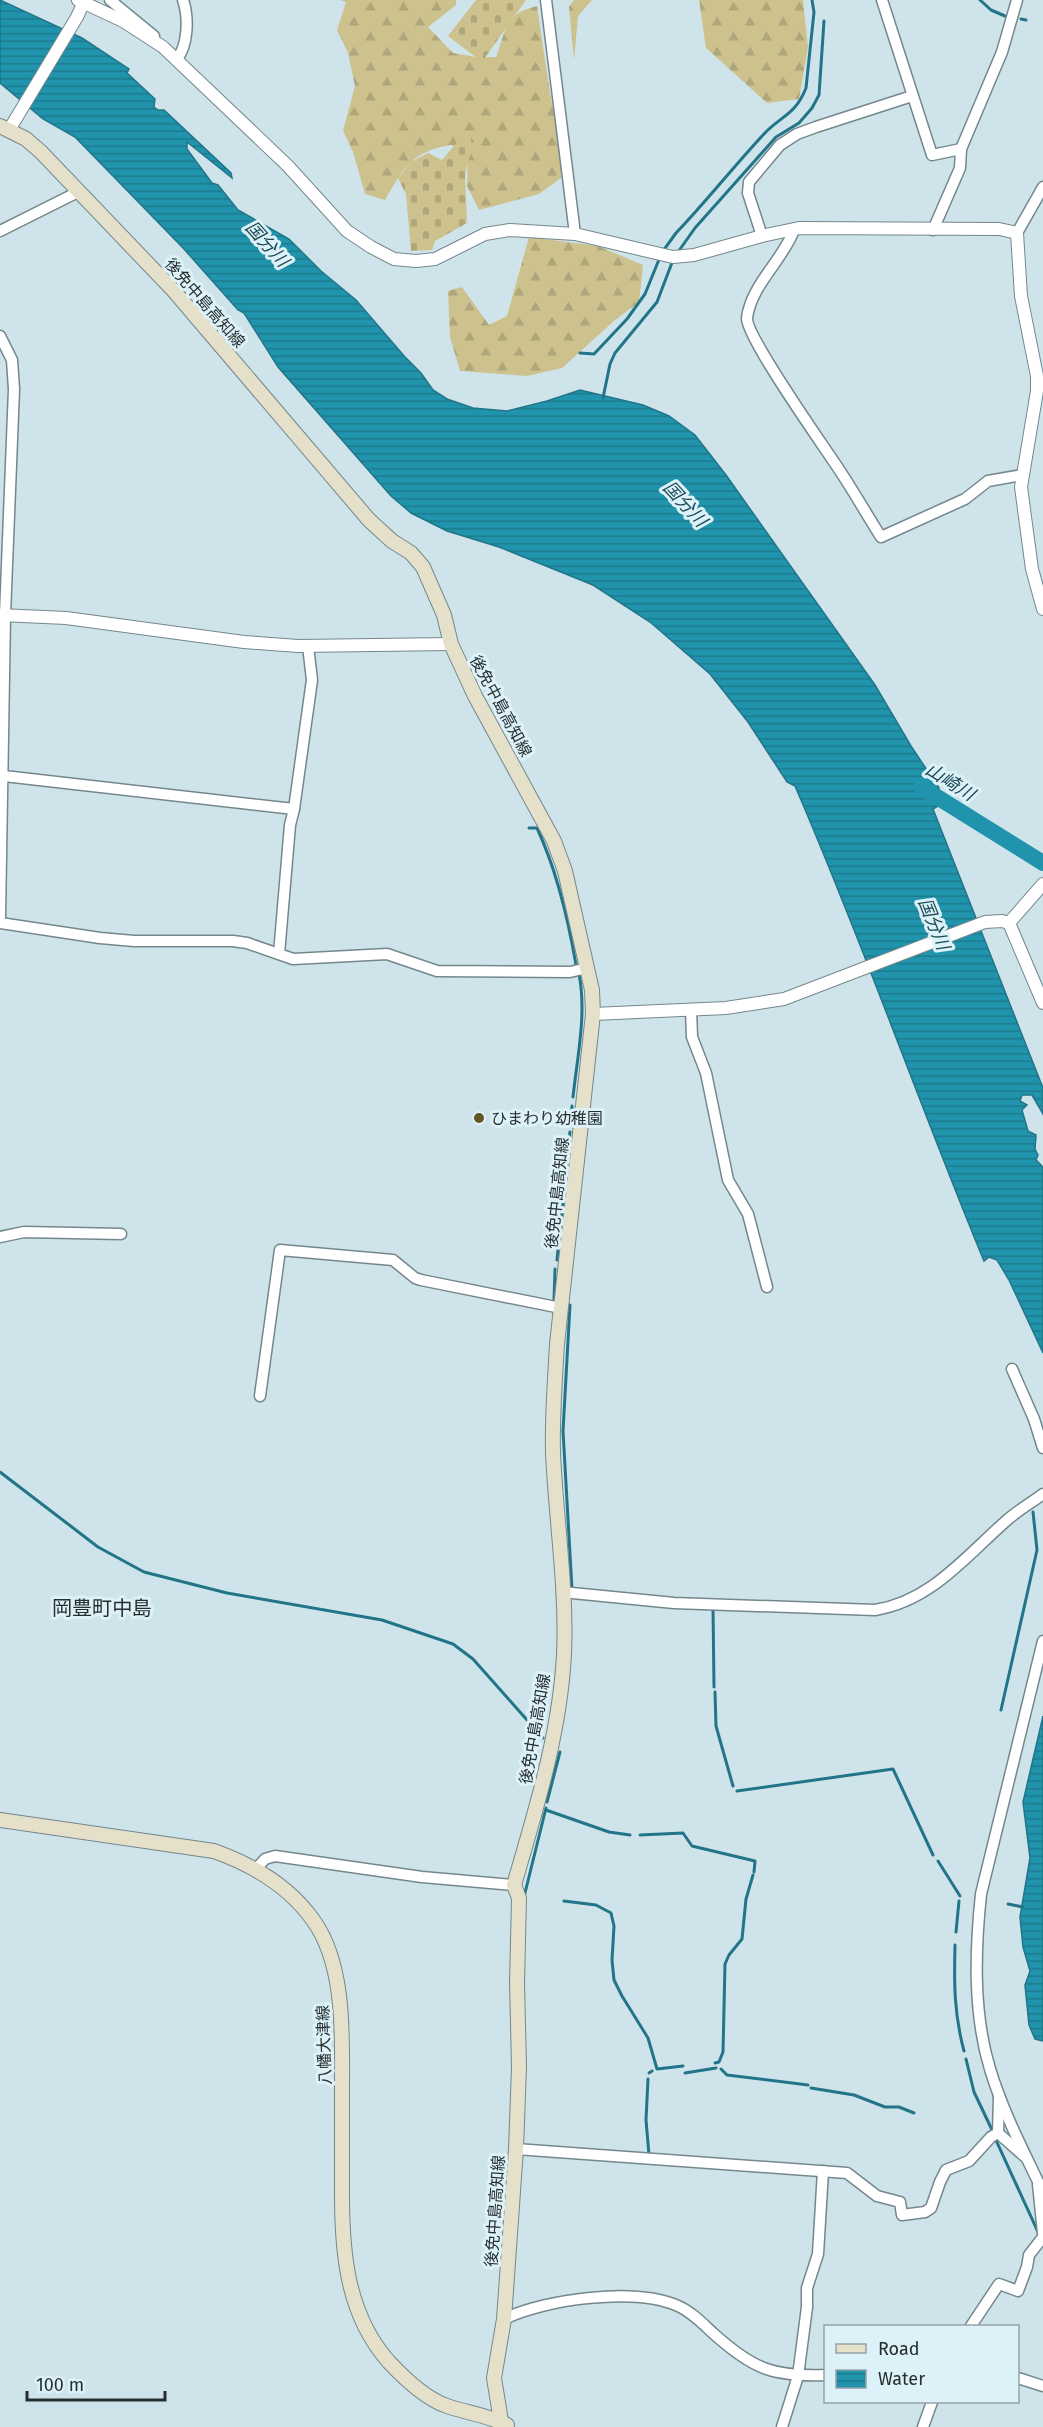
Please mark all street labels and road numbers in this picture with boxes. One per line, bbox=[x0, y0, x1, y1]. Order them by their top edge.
street label: 後免中島高知線 bbox=[161, 254, 249, 352]
street label: 後免中島高知線 bbox=[466, 652, 536, 760]
street label: 後免中島高知線 bbox=[542, 1136, 572, 1250]
street label: 後免中島高知線 bbox=[516, 1672, 554, 1786]
street label: 八幡大津線 bbox=[313, 2005, 335, 2085]
street label: 後免中島高知線 bbox=[482, 2154, 508, 2268]

